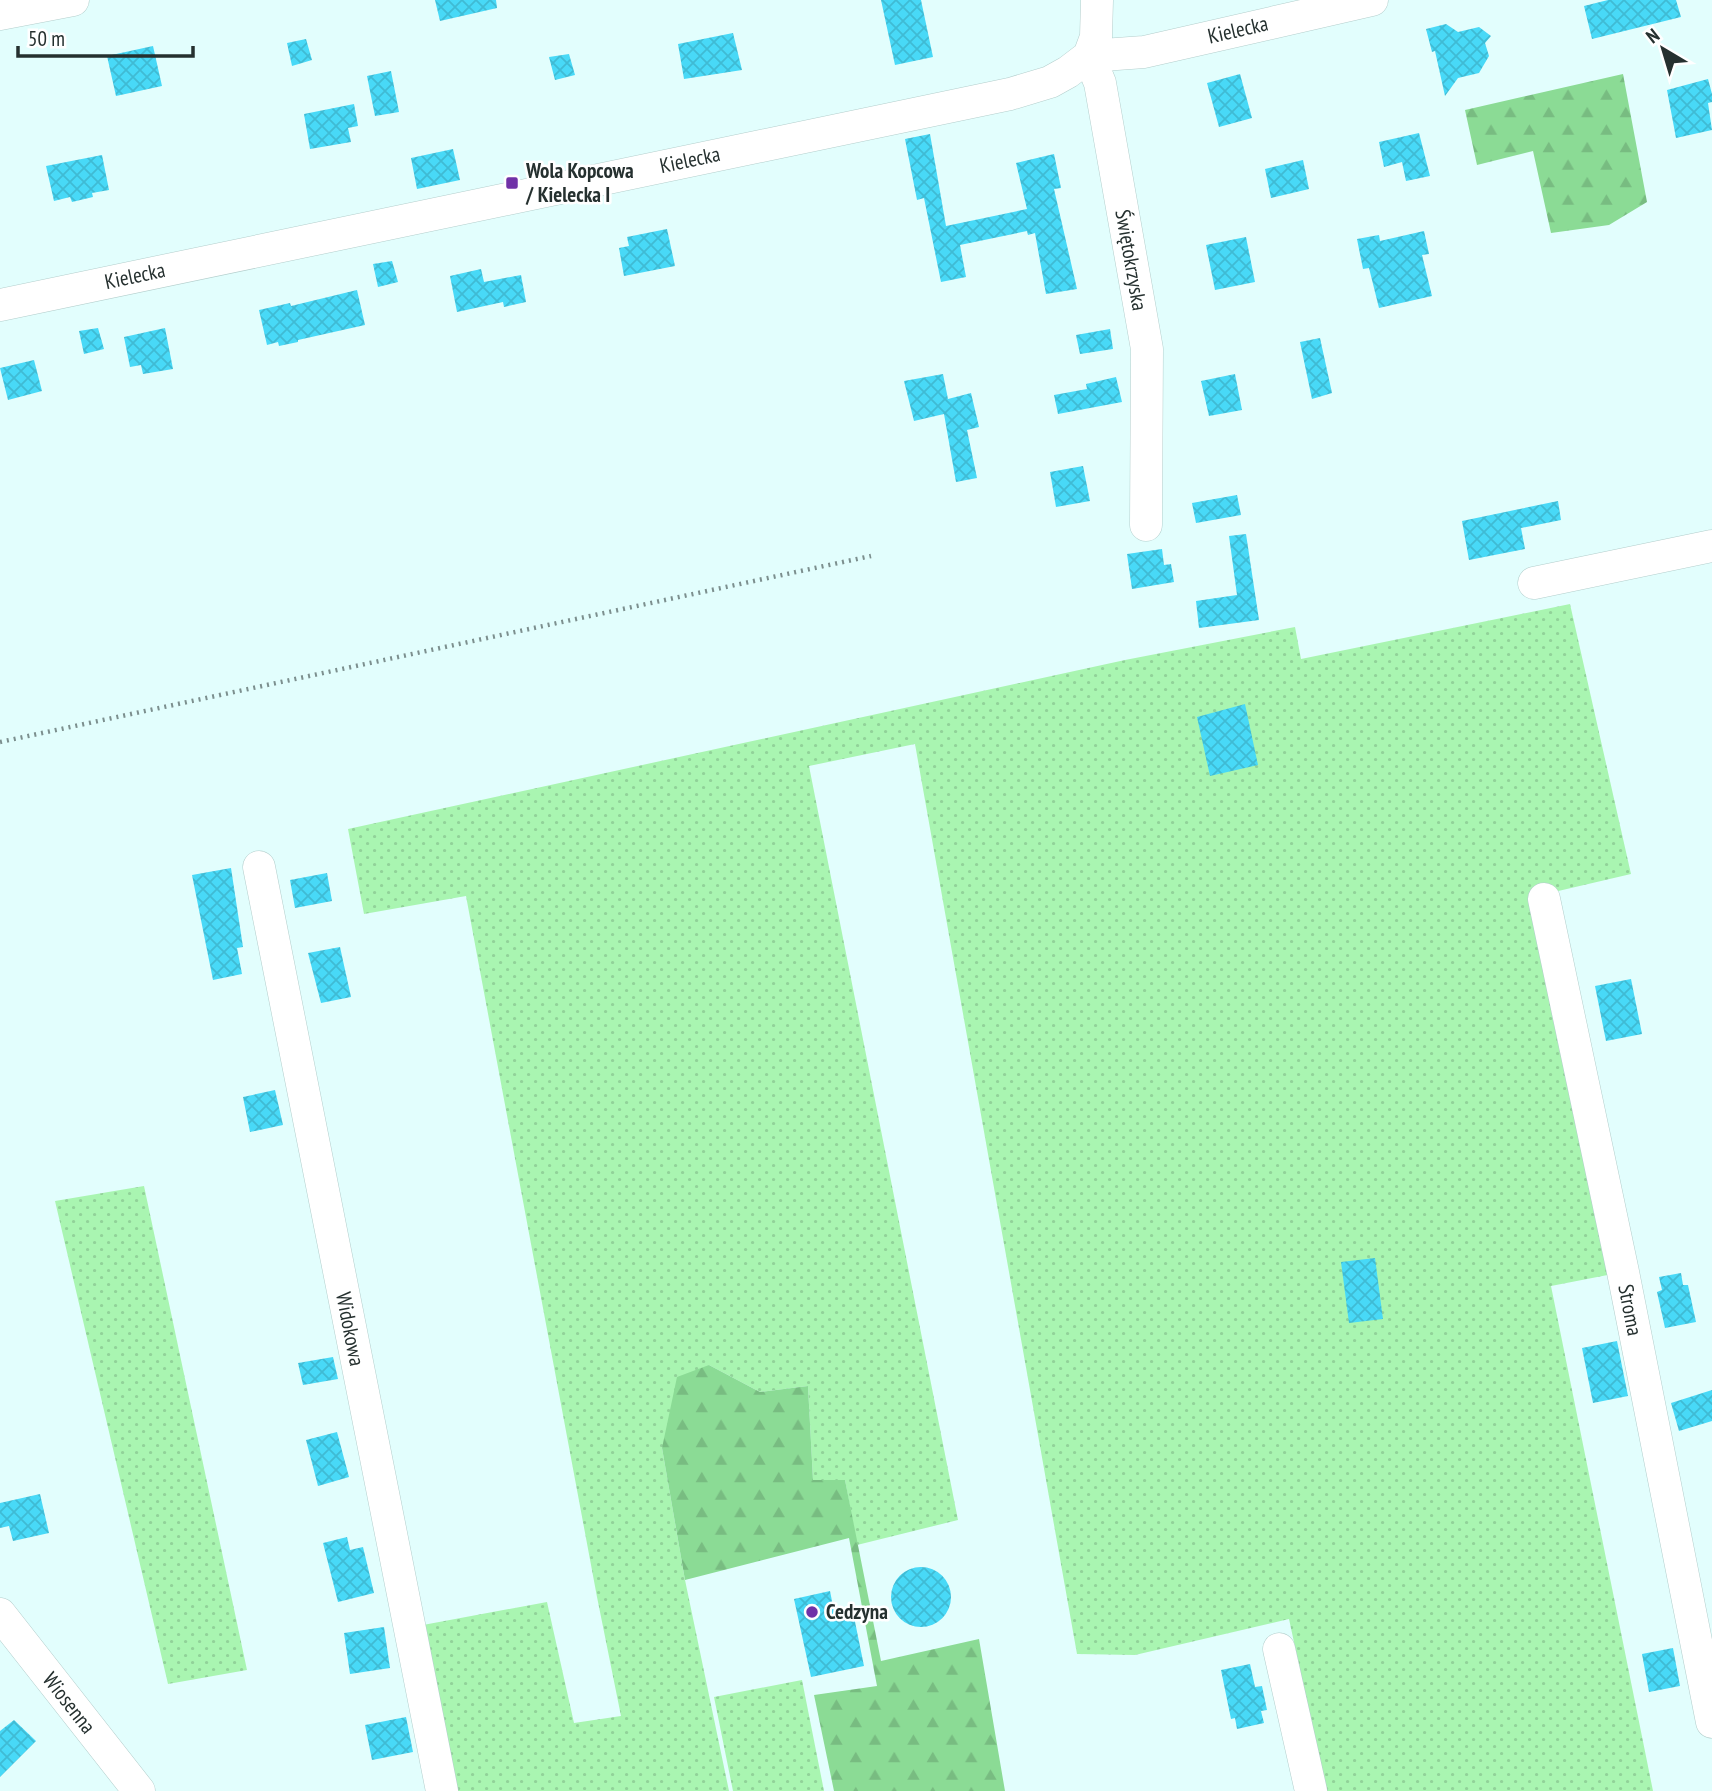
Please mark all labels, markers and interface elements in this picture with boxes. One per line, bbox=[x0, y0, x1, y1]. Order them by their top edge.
street label: Kielecka bbox=[1205, 9, 1271, 50]
scale bar bbox=[18, 14, 192, 58]
north arrow bbox=[1628, 14, 1698, 84]
text: N bbox=[1641, 23, 1664, 48]
text: 50 m bbox=[28, 25, 65, 52]
street label: Kielecka bbox=[657, 140, 723, 179]
place label: Wola Kopcowa / Kielecka I bbox=[525, 157, 634, 208]
marker: Wola Kopcowa / Kielecka I bbox=[504, 175, 520, 191]
street label: Świętokrzyska bbox=[1109, 207, 1154, 313]
street label: Kielecka bbox=[102, 256, 168, 295]
street label: Stroma bbox=[1612, 1282, 1649, 1338]
street label: Widokowa bbox=[330, 1290, 371, 1368]
place label: Cedzyna bbox=[826, 1598, 888, 1625]
marker: Cedzyna bbox=[804, 1604, 820, 1620]
street label: Wiosenna bbox=[37, 1667, 102, 1739]

